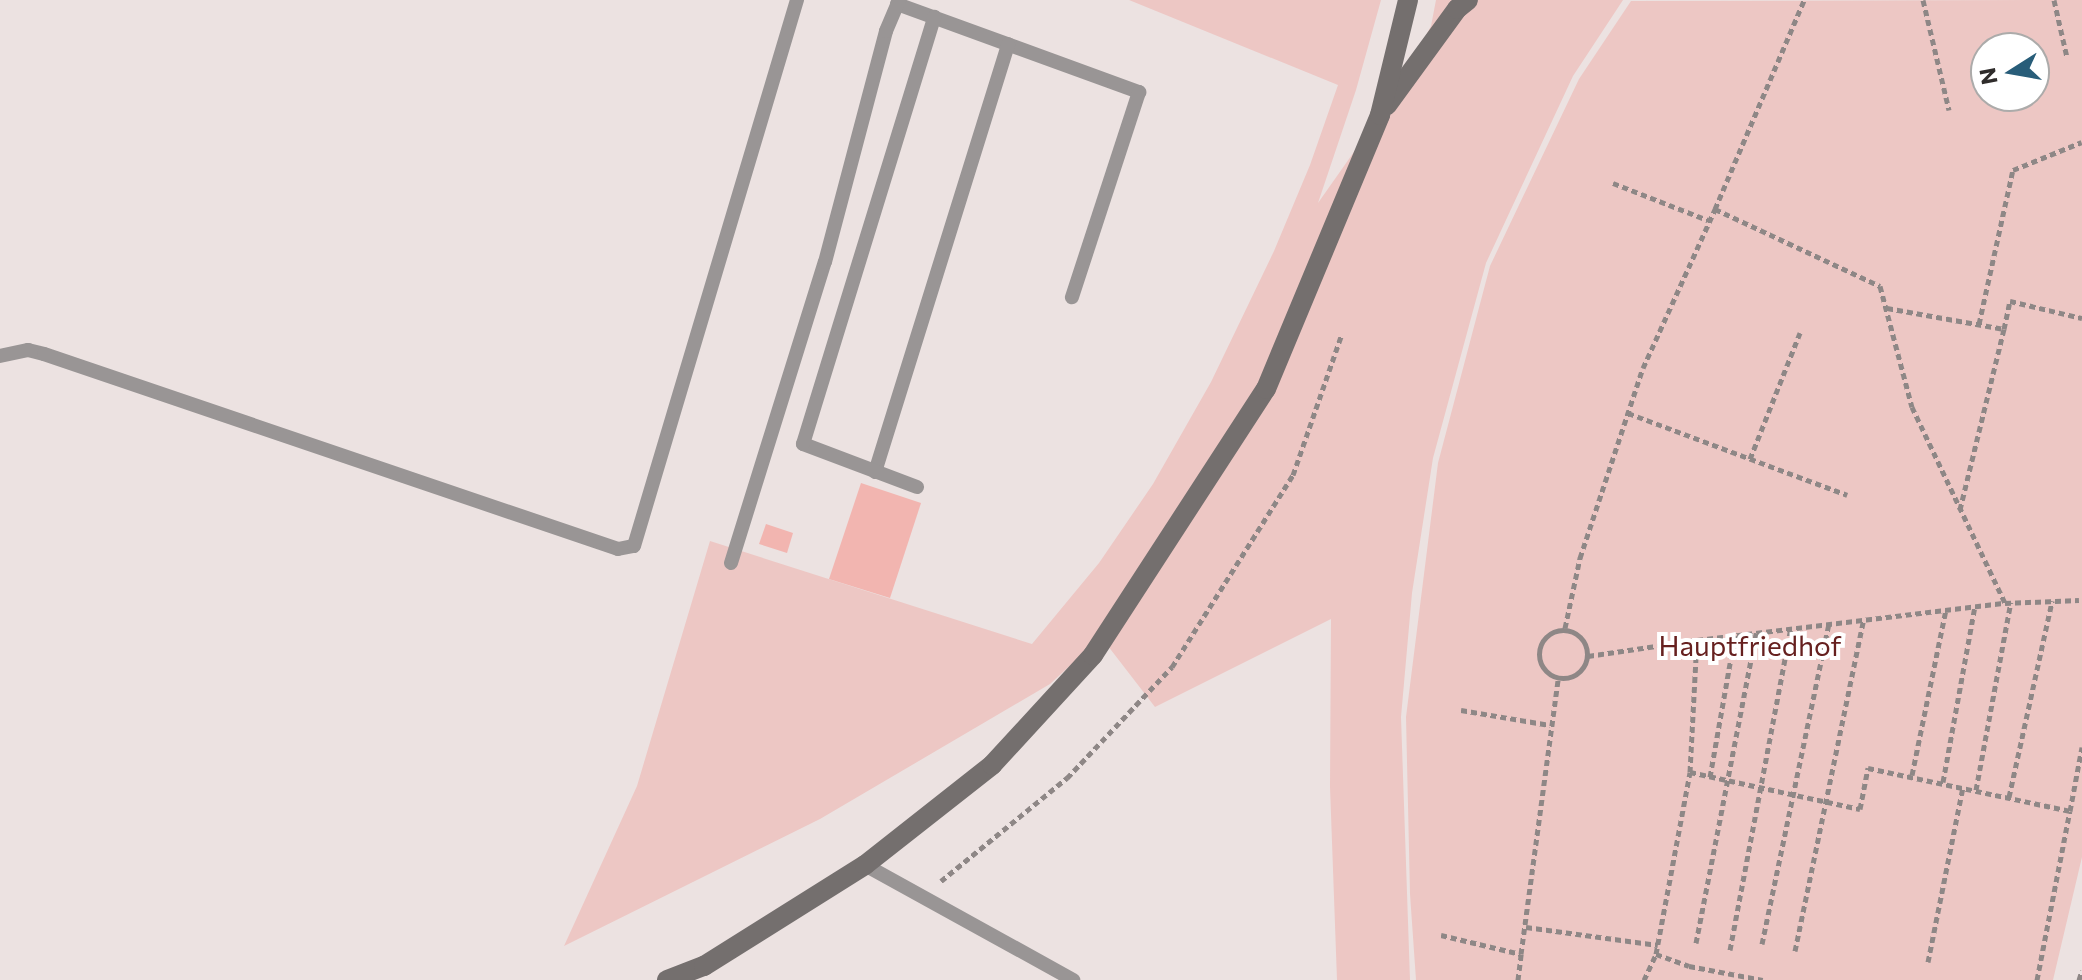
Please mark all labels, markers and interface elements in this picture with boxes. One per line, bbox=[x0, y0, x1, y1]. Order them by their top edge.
north arrow bbox=[1970, 32, 2050, 112]
text: N bbox=[1973, 66, 2003, 87]
park label: Hauptfriedhof bbox=[1658, 628, 1842, 662]

